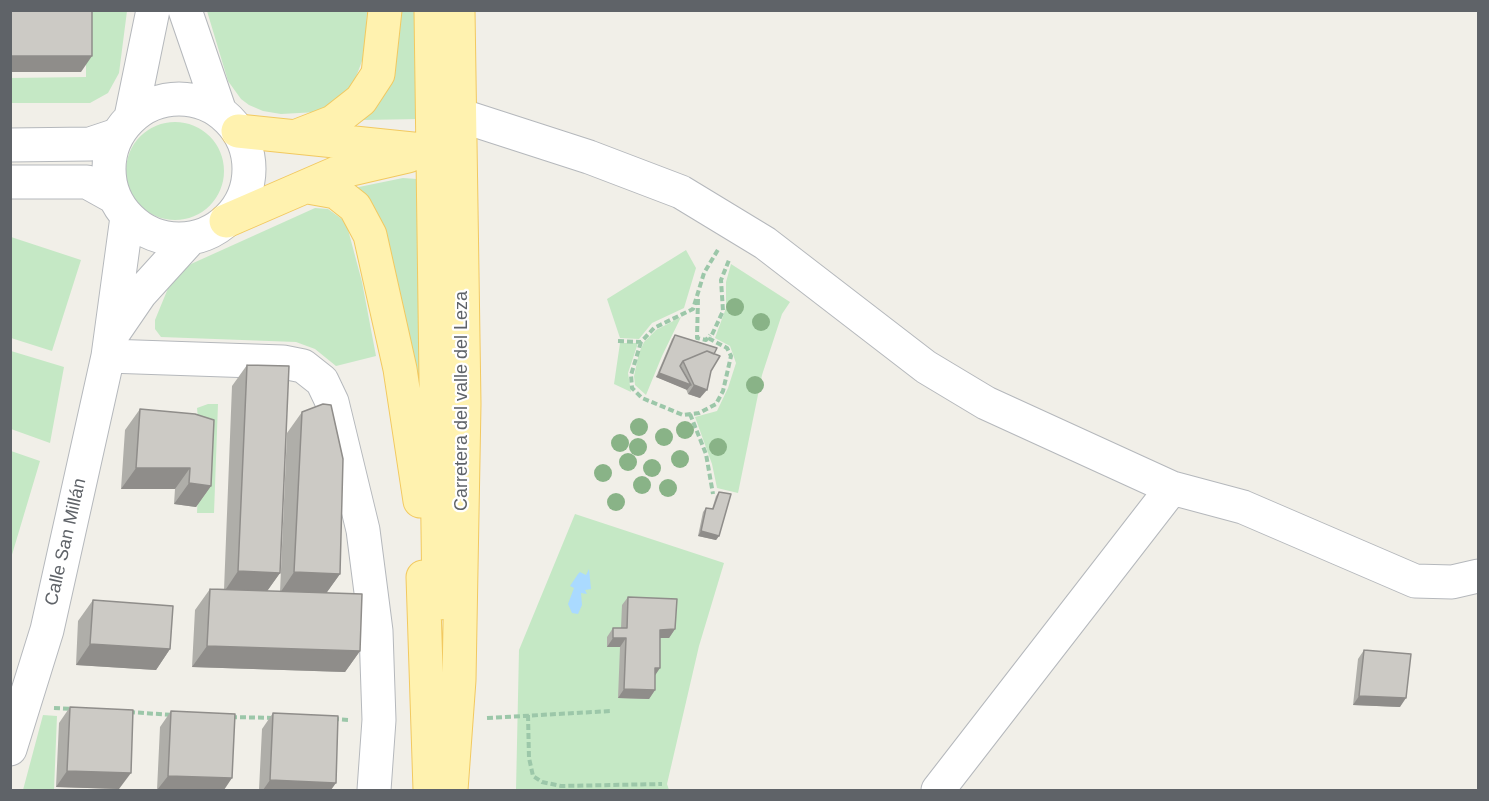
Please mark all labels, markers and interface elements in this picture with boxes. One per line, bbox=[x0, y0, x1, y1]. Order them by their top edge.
street label: Carretera del valle del Leza bbox=[451, 291, 473, 511]
street label: Calle San Millán bbox=[41, 476, 91, 608]

